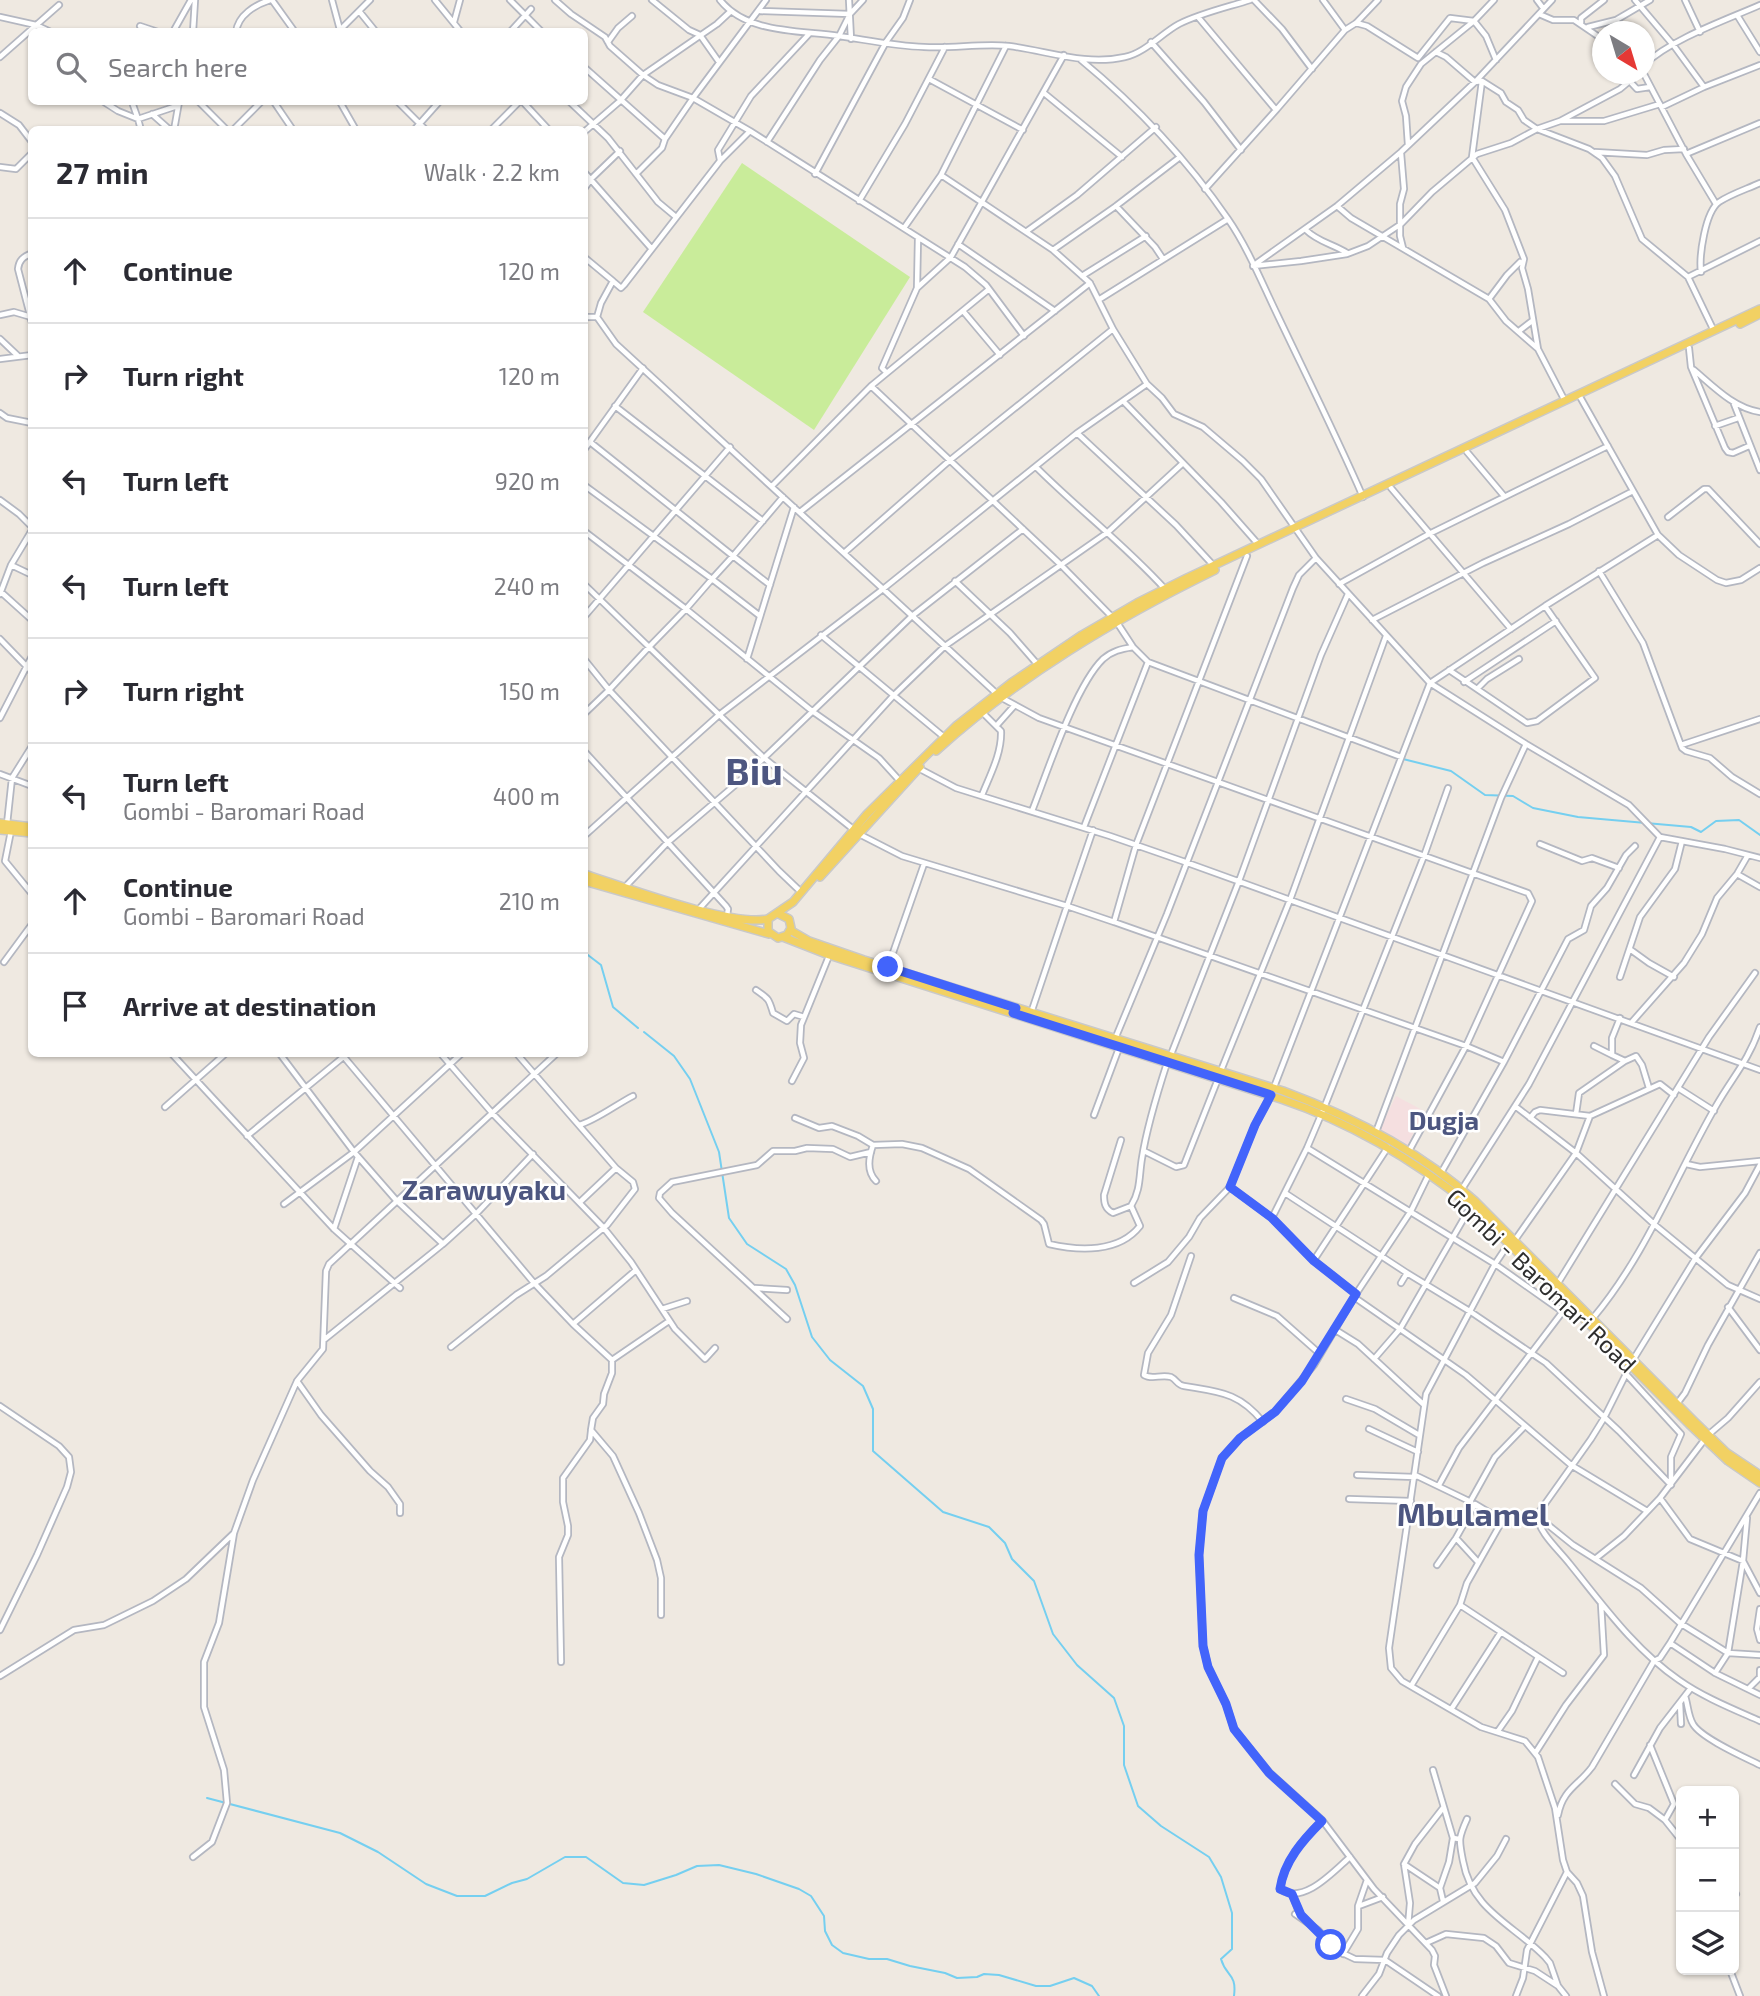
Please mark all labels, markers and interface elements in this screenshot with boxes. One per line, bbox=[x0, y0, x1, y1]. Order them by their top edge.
north arrow bbox=[1592, 21, 1655, 84]
search box bbox=[28, 28, 588, 105]
icon: search bbox=[52, 48, 90, 86]
text: Search here bbox=[108, 51, 248, 82]
text: 27 min bbox=[56, 154, 149, 190]
text: Walk · 2.2 km bbox=[424, 158, 560, 186]
icon: ahead bbox=[56, 252, 94, 290]
text: Continue bbox=[123, 255, 233, 286]
text: 120 m bbox=[499, 257, 560, 285]
icon: right bbox=[56, 357, 94, 395]
text: Turn right bbox=[123, 360, 244, 391]
text: 120 m bbox=[499, 362, 560, 390]
icon: left bbox=[56, 462, 94, 500]
text: Turn left bbox=[123, 465, 229, 496]
text: 920 m bbox=[495, 467, 560, 495]
icon: left bbox=[56, 567, 94, 605]
text: Turn left bbox=[123, 570, 229, 601]
text: 240 m bbox=[494, 572, 560, 600]
icon: right bbox=[56, 672, 94, 710]
text: Turn right bbox=[123, 675, 244, 706]
text: 150 m bbox=[499, 677, 560, 705]
district label: Biu bbox=[725, 747, 783, 793]
text: Turn left bbox=[123, 766, 229, 797]
icon: left bbox=[56, 777, 94, 815]
text: 400 m bbox=[493, 782, 560, 810]
text: Gombi - Baromari Road bbox=[123, 797, 365, 825]
text: Continue bbox=[123, 871, 233, 902]
icon: ahead bbox=[56, 882, 94, 920]
text: 210 m bbox=[499, 887, 560, 915]
text: Gombi - Baromari Road bbox=[123, 902, 365, 930]
route end bbox=[872, 951, 903, 982]
icon: arrive bbox=[56, 987, 94, 1025]
text: Arrive at destination bbox=[123, 990, 376, 1021]
district label: Dugja bbox=[1409, 1104, 1479, 1135]
district label: Zarawuyaku bbox=[402, 1172, 566, 1206]
street label: Gombi - Baromari Road bbox=[1441, 1182, 1643, 1378]
district label: Mbulamel bbox=[1397, 1494, 1550, 1532]
map controls bbox=[1676, 1786, 1739, 1975]
button: + bbox=[1676, 1786, 1739, 1849]
button: − bbox=[1676, 1849, 1739, 1912]
button: layers bbox=[1676, 1912, 1739, 1975]
route start bbox=[1315, 1929, 1346, 1960]

